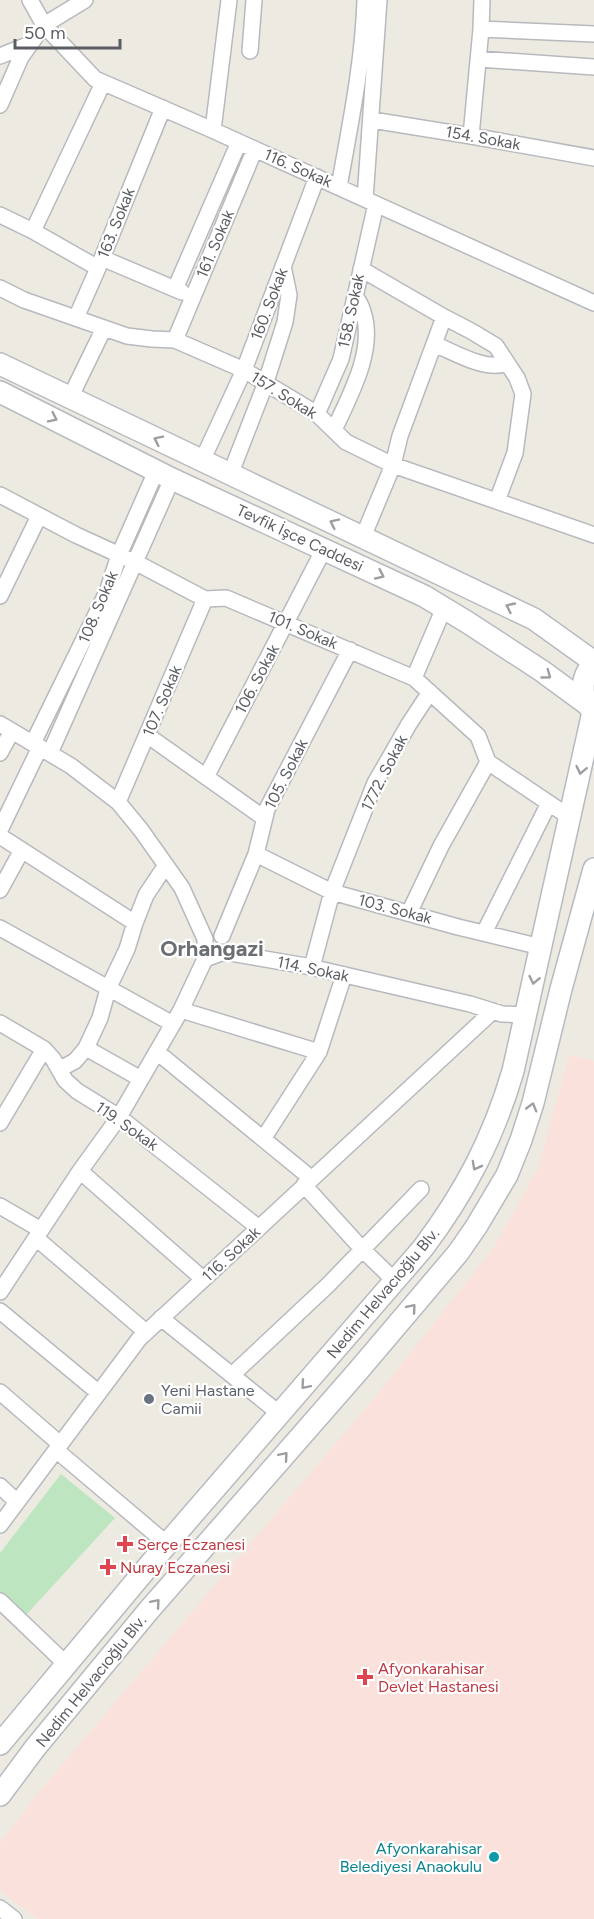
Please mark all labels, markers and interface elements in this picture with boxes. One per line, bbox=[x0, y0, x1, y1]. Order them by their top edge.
scale bar bbox=[15, 12, 120, 50]
text: 50 m bbox=[24, 22, 66, 44]
street label: 154. Sokak bbox=[444, 122, 522, 154]
street label: 116. Sokak bbox=[261, 145, 335, 191]
street label: 163. Sokak bbox=[93, 185, 139, 261]
street label: 161. Sokak bbox=[192, 207, 238, 281]
street label: 160. Sokak bbox=[247, 265, 292, 343]
street label: 158. Sokak bbox=[334, 272, 368, 350]
street label: 157. Sokak bbox=[247, 367, 321, 423]
one-way arrow bbox=[46, 411, 57, 422]
one-way arrow bbox=[153, 435, 164, 447]
street label: Tevfik İşce Caddesi bbox=[234, 500, 366, 576]
one-way arrow bbox=[329, 519, 340, 530]
street label: 108. Sokak bbox=[74, 568, 122, 646]
one-way arrow bbox=[373, 568, 384, 580]
one-way arrow bbox=[505, 603, 516, 615]
street label: 101. Sokak bbox=[266, 607, 341, 653]
street label: 106. Sokak bbox=[231, 641, 283, 717]
street label: 107. Sokak bbox=[139, 662, 186, 739]
one-way arrow bbox=[540, 668, 551, 679]
street label: 1772. Sokak bbox=[357, 732, 411, 814]
street label: 105. Sokak bbox=[260, 736, 312, 812]
one-way arrow bbox=[575, 764, 588, 774]
street label: 103. Sokak bbox=[356, 890, 434, 928]
district label: Orhangazi bbox=[160, 935, 264, 962]
street label: 114. Sokak bbox=[275, 952, 351, 986]
one-way arrow bbox=[528, 975, 541, 985]
street label: 119. Sokak bbox=[92, 1098, 162, 1155]
one-way arrow bbox=[524, 1102, 537, 1112]
one-way arrow bbox=[472, 1159, 483, 1170]
street label: 116. Sokak bbox=[198, 1222, 264, 1286]
street label: Nedim Helvacıoğlu Blv. bbox=[323, 1224, 443, 1362]
one-way arrow bbox=[404, 1304, 415, 1315]
one-way arrow bbox=[301, 1378, 312, 1389]
place label: Yeni Hastane Camii bbox=[161, 1381, 255, 1418]
marker: Yeni Hastane Camii bbox=[142, 1392, 156, 1406]
one-way arrow bbox=[277, 1452, 288, 1463]
place label: Serçe Eczanesi bbox=[137, 1535, 245, 1554]
marker: Serçe Eczanesi bbox=[118, 1537, 132, 1551]
place label: Nuray Eczanesi bbox=[120, 1558, 230, 1577]
marker: Nuray Eczanesi bbox=[101, 1560, 115, 1574]
one-way arrow bbox=[149, 1599, 160, 1610]
street label: Nedim Helvacıoğlu Blv. bbox=[32, 1611, 150, 1751]
place label: Afyonkarahisar Devlet Hastanesi bbox=[378, 1659, 499, 1696]
marker: Afyonkarahisar Devlet Hastanesi bbox=[356, 1668, 374, 1686]
place label: Afyonkarahisar Belediyesi Anaokulu bbox=[340, 1839, 483, 1876]
marker: Afyonkarahisar Belediyesi Anaokulu bbox=[487, 1850, 501, 1864]

